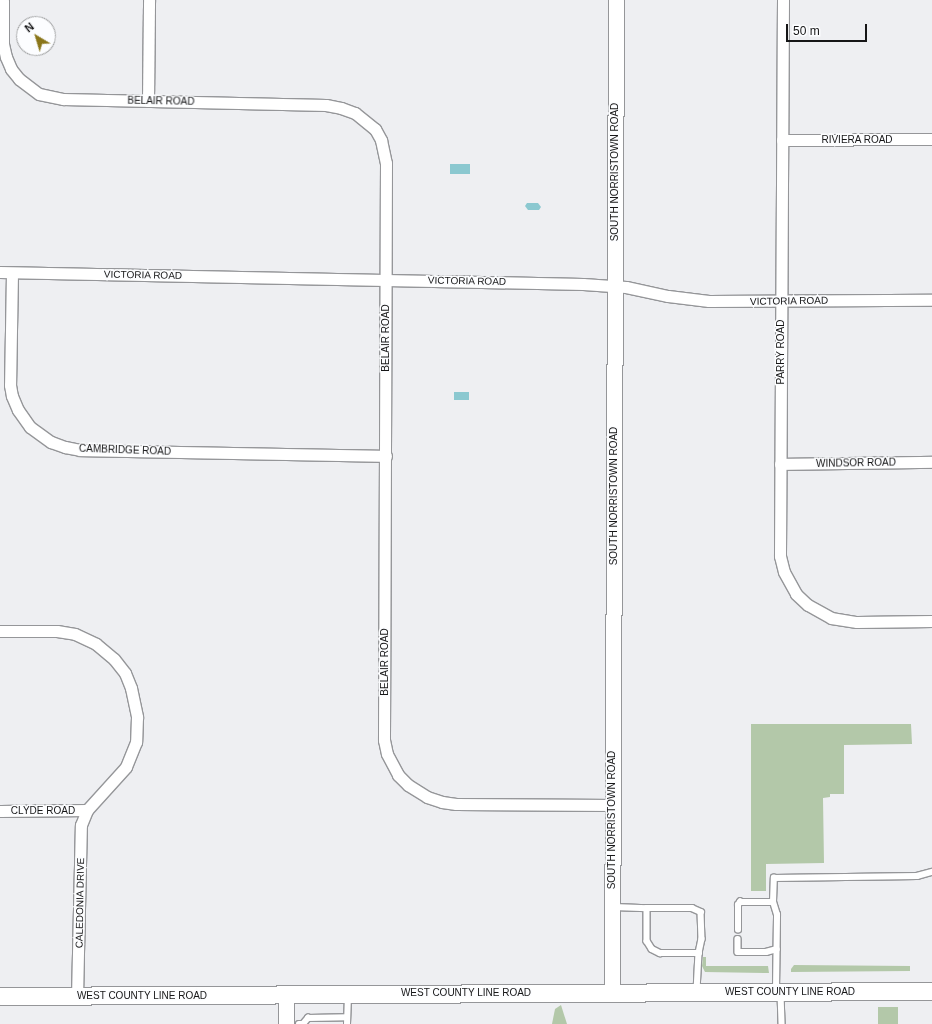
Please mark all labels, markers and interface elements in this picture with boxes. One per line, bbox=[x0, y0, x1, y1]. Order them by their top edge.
north arrow bbox=[16, 16, 56, 56]
scale bar bbox=[788, 16, 869, 42]
text: N bbox=[22, 20, 36, 35]
text: 50 m bbox=[793, 24, 820, 38]
street label: BELAIR ROAD bbox=[127, 94, 195, 108]
street label: SOUTH NORRISTOWN ROAD bbox=[609, 103, 621, 241]
street label: RIVIERA ROAD bbox=[821, 134, 893, 146]
street label: VICTORIA ROAD bbox=[104, 268, 182, 282]
street label: VICTORIA ROAD bbox=[428, 274, 506, 288]
street label: VICTORIA ROAD bbox=[750, 294, 828, 308]
street label: BELAIR ROAD bbox=[380, 304, 392, 372]
street label: PARRY ROAD bbox=[775, 319, 787, 385]
street label: SOUTH NORRISTOWN ROAD bbox=[608, 427, 620, 565]
street label: CAMBRIDGE ROAD bbox=[79, 442, 171, 458]
street label: WINDSOR ROAD bbox=[816, 456, 896, 470]
street label: BELAIR ROAD bbox=[379, 628, 391, 696]
street label: SOUTH NORRISTOWN ROAD bbox=[606, 751, 618, 889]
street label: CLYDE ROAD bbox=[11, 805, 75, 817]
street label: CALEDONIA DRIVE bbox=[73, 857, 87, 949]
street label: WEST COUNTY LINE ROAD bbox=[725, 986, 855, 998]
street label: WEST COUNTY LINE ROAD bbox=[401, 987, 531, 999]
street label: WEST COUNTY LINE ROAD bbox=[77, 990, 207, 1002]

